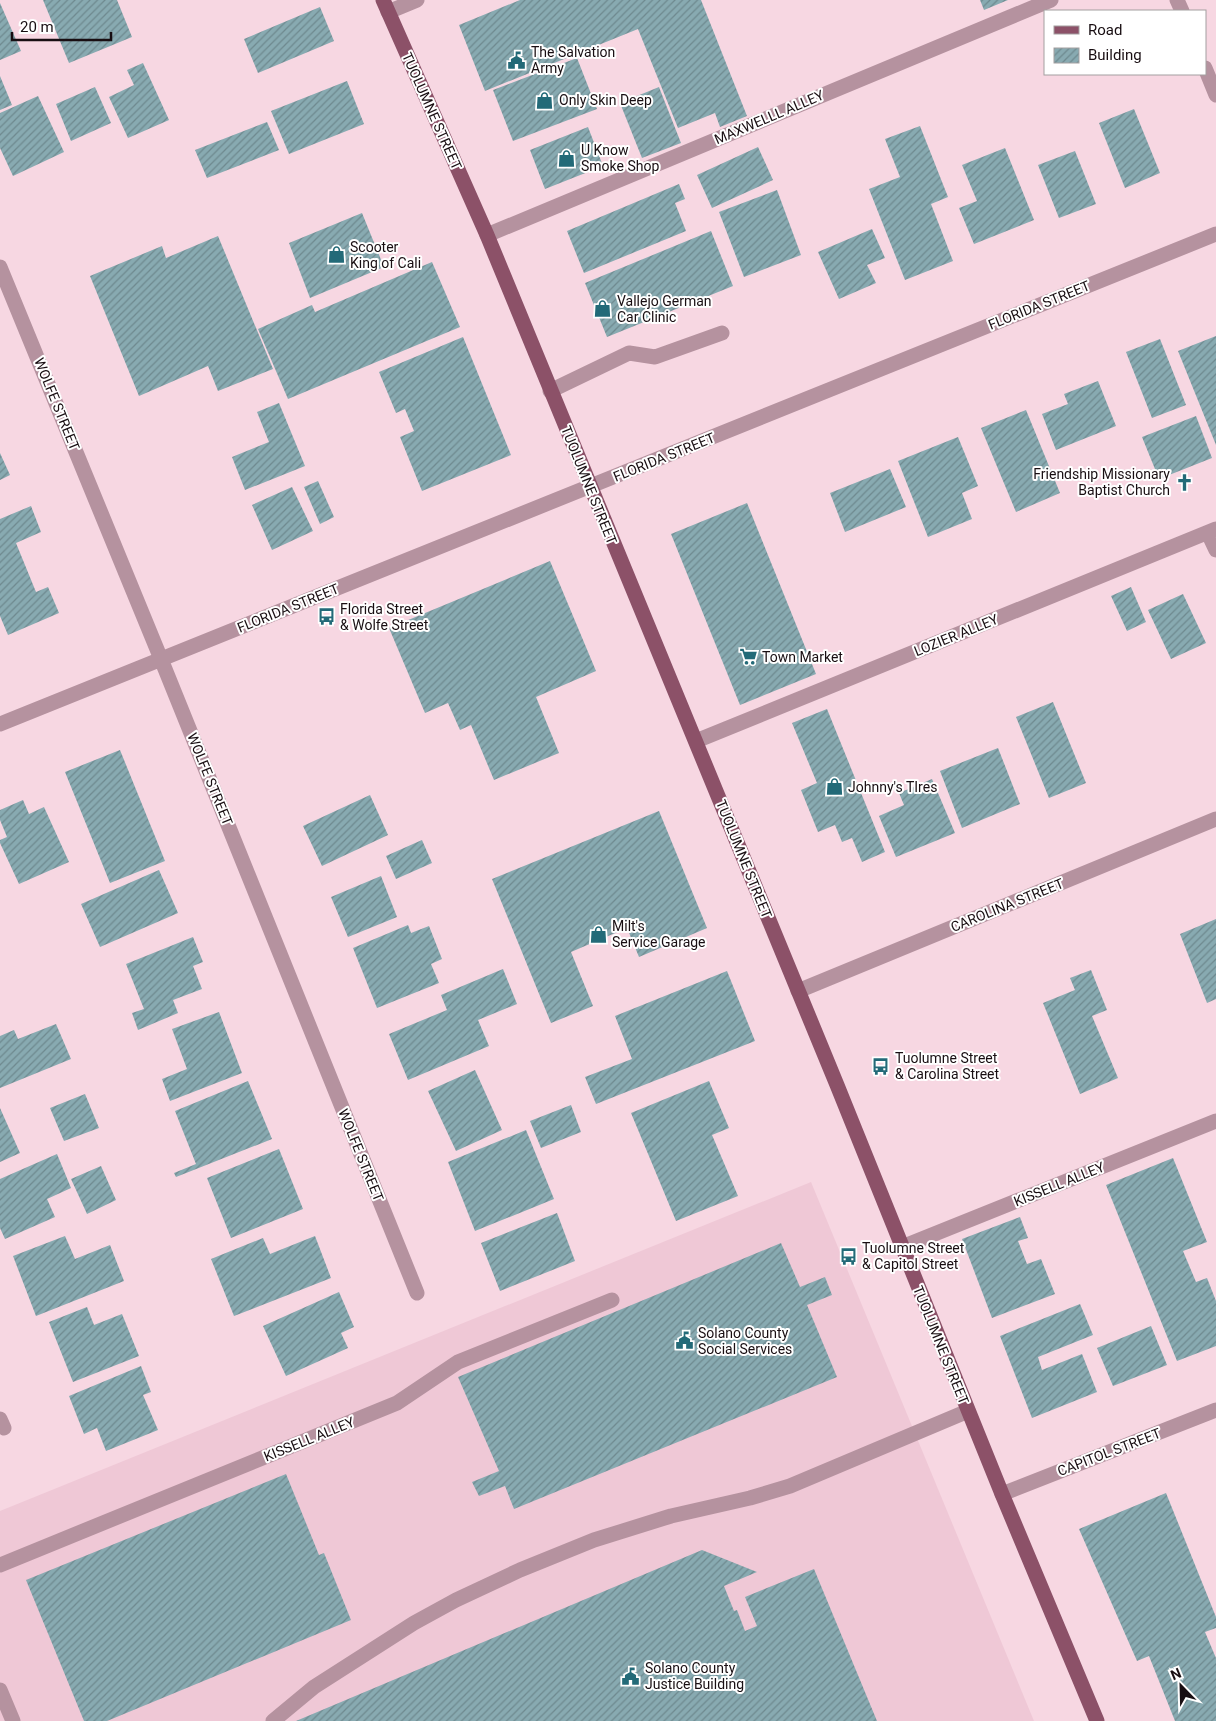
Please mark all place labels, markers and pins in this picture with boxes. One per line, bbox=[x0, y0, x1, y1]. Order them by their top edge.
place label: The Salvation Army bbox=[531, 44, 615, 76]
public building icon: The Salvation Army bbox=[507, 50, 527, 70]
shop icon: Only Skin Deep bbox=[535, 90, 555, 110]
place label: Only Skin Deep bbox=[559, 92, 652, 108]
place label: U Know Smoke Shop bbox=[581, 142, 659, 174]
shop icon: U Know Smoke Shop bbox=[557, 148, 577, 168]
place label: Scooter King of Cali bbox=[350, 239, 421, 271]
shop icon: Scooter King of Cali bbox=[326, 245, 346, 265]
place label: Vallejo German Car Clinic bbox=[617, 293, 712, 325]
shop icon: Vallejo German Car Clinic bbox=[593, 299, 613, 319]
place label: Friendship Missionary Baptist Church bbox=[1033, 466, 1170, 498]
church icon: Friendship Missionary Baptist Church bbox=[1174, 472, 1194, 492]
place label: Florida Street & Wolfe Street bbox=[340, 601, 429, 633]
bus stop icon: Florida Street & Wolfe Street bbox=[316, 607, 336, 627]
supermarket icon: Town Market bbox=[738, 647, 758, 667]
place label: Town Market bbox=[762, 649, 843, 665]
shop icon: Johnny's TIres bbox=[824, 777, 844, 797]
place label: Johnny's TIres bbox=[848, 779, 937, 795]
place label: Milt's Service Garage bbox=[612, 918, 706, 950]
shop icon: Milt's Service Garage bbox=[588, 924, 608, 944]
place label: Tuolumne Street & Carolina Street bbox=[895, 1050, 999, 1082]
bus stop icon: Tuolumne Street & Carolina Street bbox=[871, 1056, 891, 1076]
place label: Tuolumne Street & Capitol Street bbox=[862, 1240, 965, 1272]
bus stop icon: Tuolumne Street & Capitol Street bbox=[838, 1246, 858, 1266]
place label: Solano County Social Services bbox=[698, 1325, 792, 1357]
public building icon: Solano County Social Services bbox=[674, 1331, 694, 1351]
place label: Solano County Justice Building bbox=[645, 1660, 744, 1692]
public building icon: Solano County Justice Building bbox=[621, 1666, 641, 1686]

